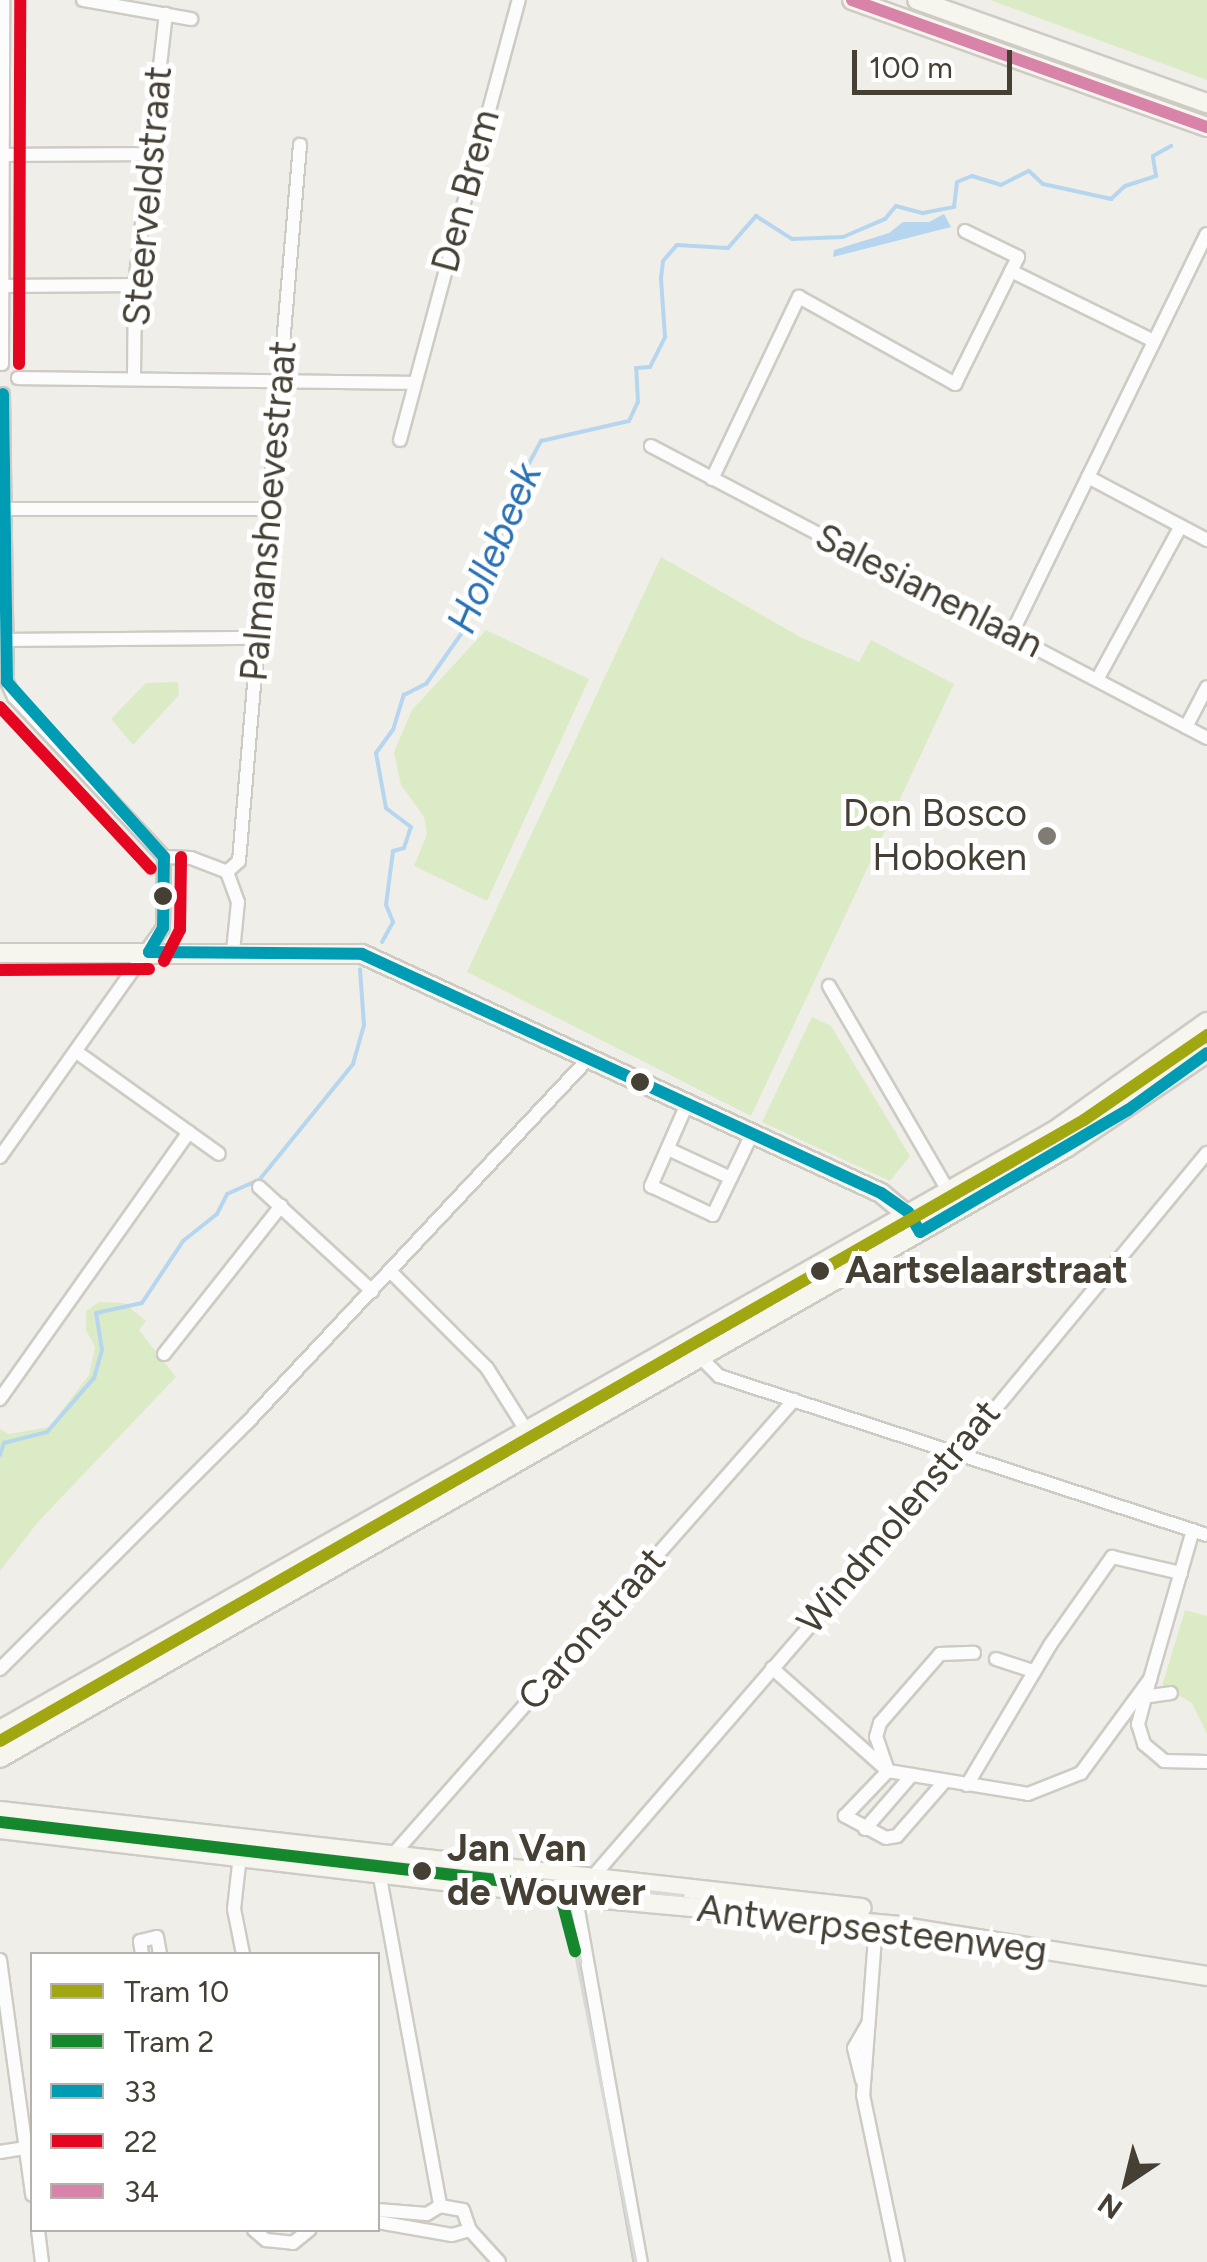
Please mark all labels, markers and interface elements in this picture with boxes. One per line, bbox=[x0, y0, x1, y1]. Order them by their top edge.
scale bar bbox=[857, 30, 1017, 92]
text: 100 m bbox=[869, 49, 953, 86]
street label: Steerveldstraat bbox=[114, 64, 182, 328]
street label: Den Brem bbox=[422, 105, 510, 277]
street label: Palmanshoevestraat bbox=[231, 339, 307, 683]
water label: Hollebeek bbox=[437, 456, 551, 640]
street label: Salesianenlaan bbox=[808, 514, 1050, 668]
place label: Don Bosco Hoboken bbox=[843, 791, 1027, 881]
marker: Don Bosco Hoboken bbox=[1036, 825, 1058, 847]
unlabelled marker bbox=[153, 886, 173, 906]
unlabelled marker bbox=[630, 1072, 650, 1092]
place label: Aartselaarstraat bbox=[845, 1248, 1128, 1294]
marker: Aartselaarstraat bbox=[804, 1255, 836, 1287]
street label: Windmolenstraat bbox=[788, 1391, 1010, 1643]
street label: Caronstraat bbox=[509, 1538, 675, 1720]
place label: Jan Van de Wouwer bbox=[447, 1826, 646, 1916]
marker: Jan Van de Wouwer bbox=[406, 1855, 438, 1887]
street label: Antwerpsesteenweg bbox=[695, 1886, 1049, 1974]
legend bbox=[30, 1952, 380, 2232]
text: Tram 10 bbox=[124, 1973, 229, 2010]
text: Tram 2 bbox=[124, 2023, 214, 2060]
text: 33 bbox=[124, 2073, 157, 2110]
text: 22 bbox=[124, 2123, 158, 2160]
north arrow bbox=[1077, 2132, 1177, 2232]
text: 34 bbox=[124, 2173, 159, 2210]
text: N bbox=[1091, 2186, 1128, 2227]

